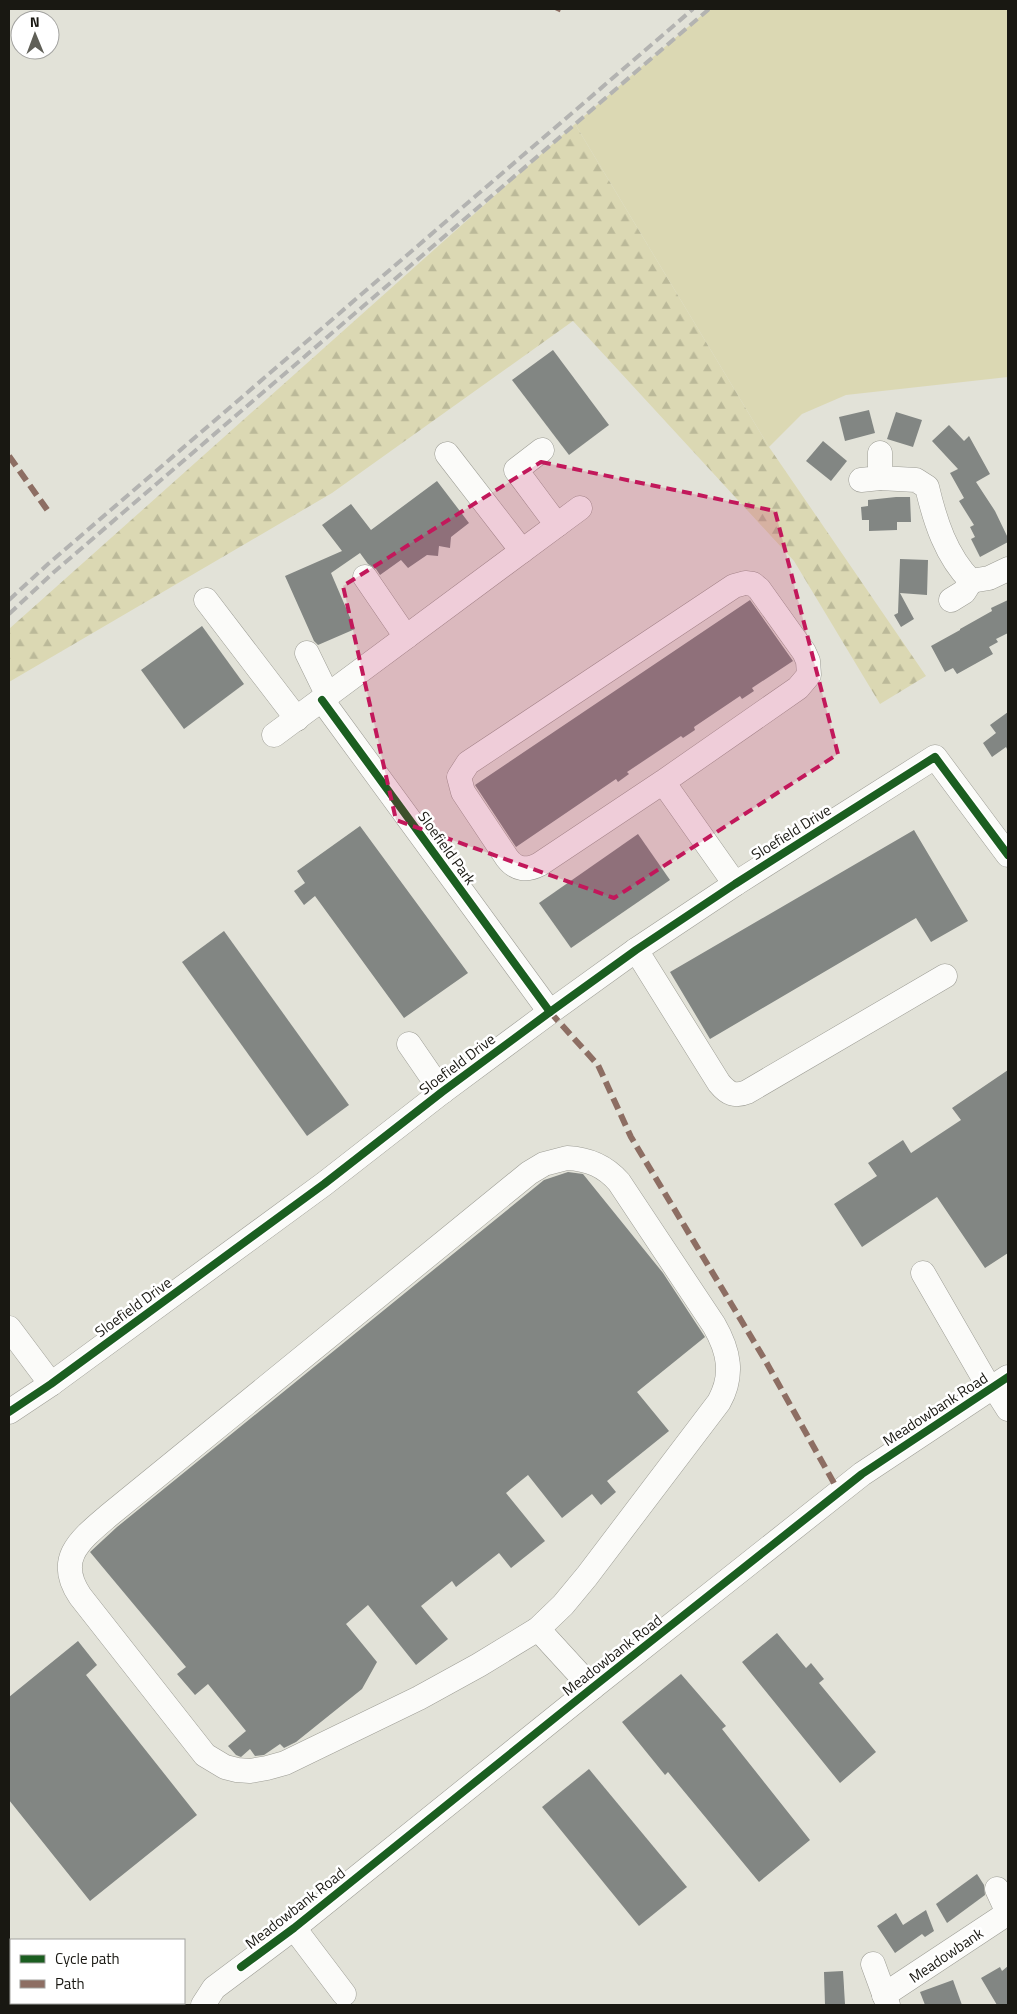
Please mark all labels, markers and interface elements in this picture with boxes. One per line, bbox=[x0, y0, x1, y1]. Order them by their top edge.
north arrow bbox=[10, 10, 60, 60]
text: N bbox=[30, 11, 40, 32]
street label: Sloefield Drive bbox=[747, 798, 835, 866]
street label: Sloefield Park bbox=[412, 806, 482, 890]
street label: Sloefield Drive bbox=[414, 1028, 500, 1100]
street label: Sloefield Drive bbox=[90, 1271, 176, 1343]
street label: Meadowbank Road bbox=[878, 1366, 992, 1452]
street label: Meadowbank Road bbox=[557, 1609, 667, 1701]
street label: Meadowbank Road bbox=[240, 1862, 350, 1954]
street label: Meadowbank bbox=[904, 1922, 988, 1988]
legend bbox=[10, 1939, 185, 2004]
text: Cycle path bbox=[55, 1947, 120, 1970]
text: Path bbox=[55, 1972, 85, 1995]

